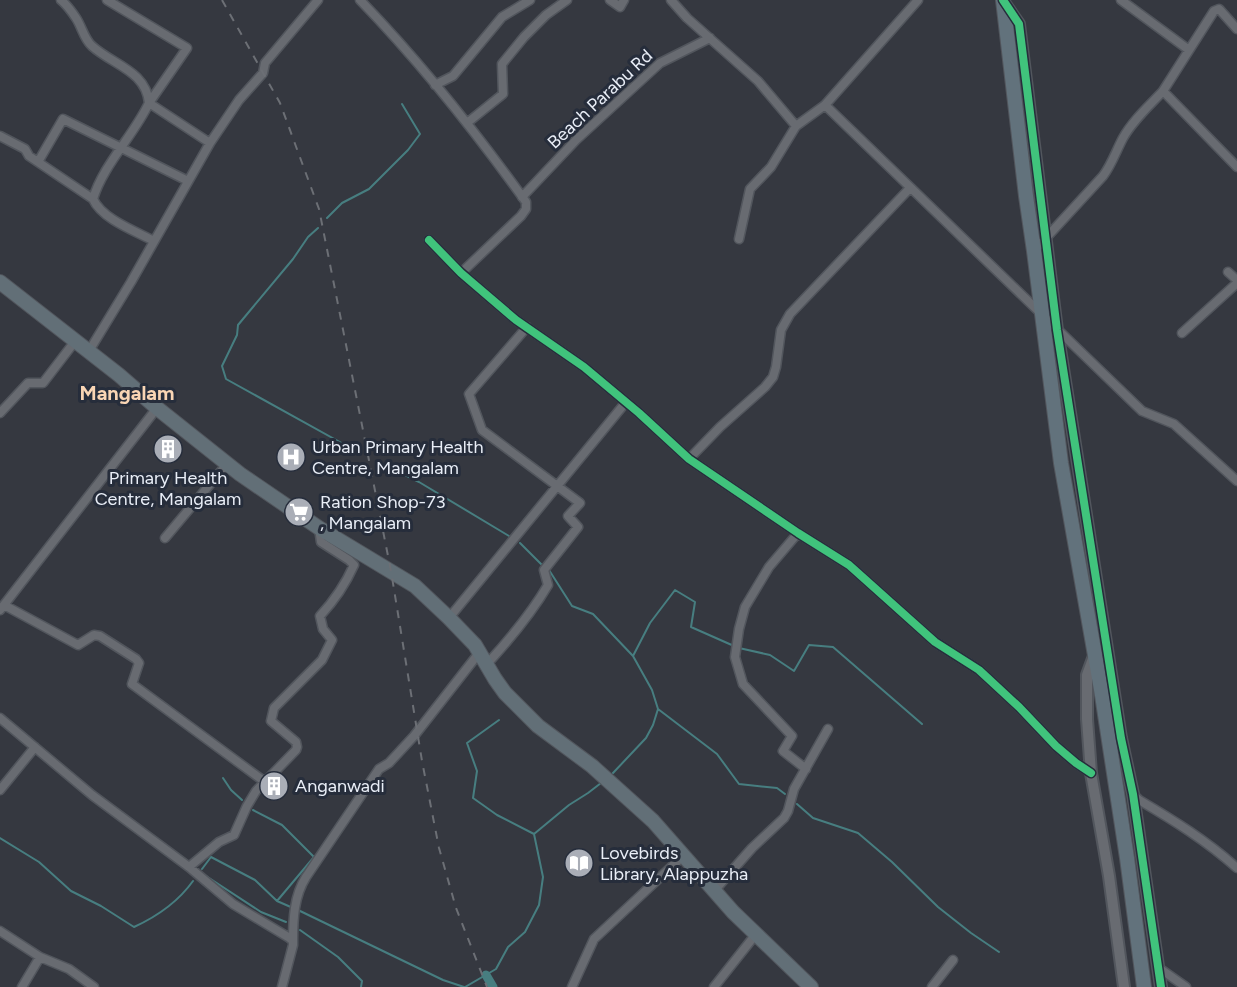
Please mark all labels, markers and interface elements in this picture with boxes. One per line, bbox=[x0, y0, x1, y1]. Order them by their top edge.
street label: Beach Parabu Rd bbox=[543, 45, 657, 153]
district label: Mangalam bbox=[80, 381, 174, 405]
building icon: Primary Health Centre, Mangalam bbox=[152, 433, 184, 465]
place label: Urban Primary Health Centre, Mangalam bbox=[312, 436, 483, 479]
hospital icon: Urban Primary Health Centre, Mangalam bbox=[275, 441, 307, 473]
place label: Primary Health Centre, Mangalam bbox=[95, 467, 241, 510]
place label: Ration Shop-73 , Mangalam bbox=[320, 491, 446, 534]
supermarket icon: Ration Shop-73 , Mangalam bbox=[283, 496, 315, 528]
building icon: Anganwadi bbox=[258, 770, 290, 802]
place label: Anganwadi bbox=[295, 775, 385, 797]
place label: Lovebirds Library, Alappuzha bbox=[600, 842, 748, 885]
library icon: Lovebirds Library, Alappuzha bbox=[563, 847, 595, 879]

